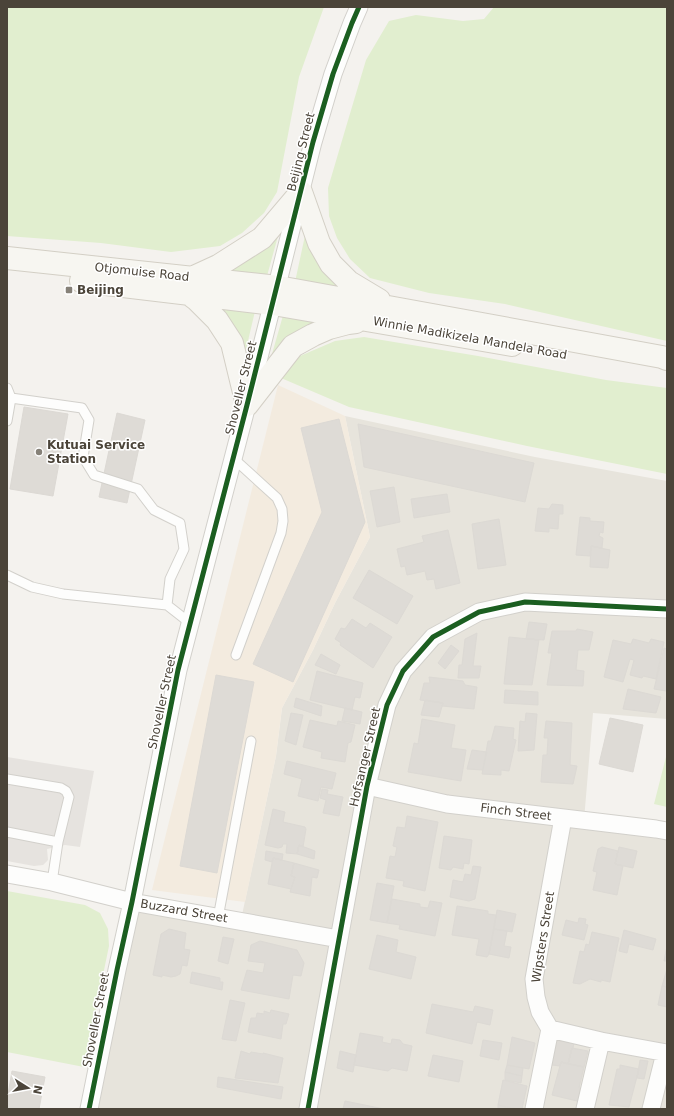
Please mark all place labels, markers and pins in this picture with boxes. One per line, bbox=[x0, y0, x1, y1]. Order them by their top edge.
place label: Beijing bbox=[77, 283, 124, 297]
marker: Beijing bbox=[64, 285, 74, 295]
place label: Kutuai Service Station bbox=[47, 438, 145, 466]
marker: Kutuai Service Station bbox=[34, 447, 44, 457]

